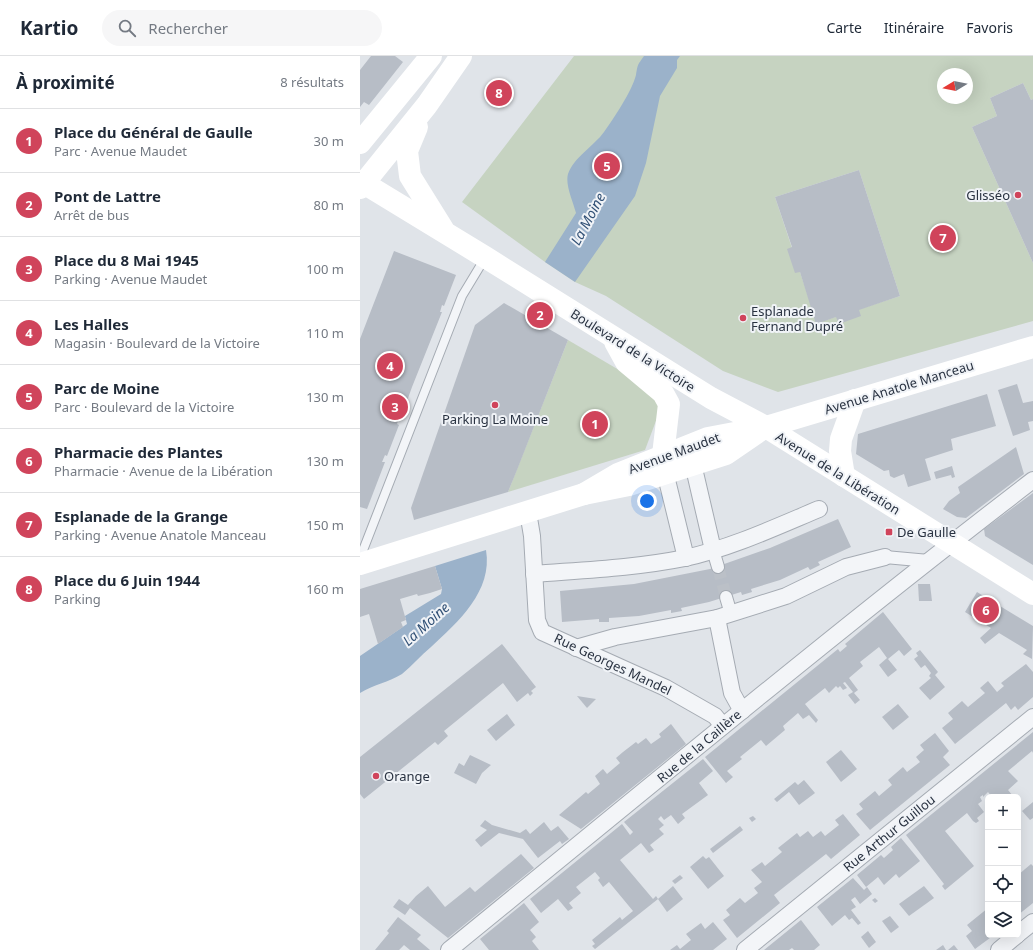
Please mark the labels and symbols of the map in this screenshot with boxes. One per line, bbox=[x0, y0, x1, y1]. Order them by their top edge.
north arrow bbox=[937, 68, 973, 104]
pin: 8 bbox=[486, 78, 512, 108]
pin: 5 bbox=[594, 151, 620, 181]
place label: Glisséo bbox=[966, 186, 1010, 204]
water label: La Moine bbox=[566, 189, 609, 248]
marker: Glisséo bbox=[1013, 190, 1023, 200]
pin: 7 bbox=[930, 223, 956, 253]
pin: 2 bbox=[527, 300, 553, 330]
place label: Esplanade Fernand Dupré bbox=[751, 302, 843, 335]
street label: Boulevard de la Victoire bbox=[567, 304, 699, 396]
marker: Esplanade Fernand Dupré bbox=[738, 313, 748, 323]
pin: 4 bbox=[377, 351, 403, 381]
street label: Avenue Anatole Manceau bbox=[822, 356, 976, 418]
pin: 3 bbox=[382, 392, 408, 422]
marker: Parking La Moine bbox=[490, 400, 500, 410]
pin: 1 bbox=[582, 409, 608, 439]
place label: Parking La Moine bbox=[442, 410, 548, 428]
street label: Avenue de la Libération bbox=[772, 427, 904, 519]
street label: Avenue Maudet bbox=[626, 428, 723, 478]
your location bbox=[637, 491, 657, 511]
place label: De Gaulle bbox=[897, 523, 956, 541]
marker: De Gaulle bbox=[884, 527, 894, 537]
pin: 6 bbox=[973, 595, 999, 625]
water label: La Moine bbox=[398, 598, 453, 650]
street label: Rue Georges Mandel bbox=[551, 629, 675, 699]
street label: Rue de la Caillère bbox=[653, 705, 745, 787]
place label: Orange bbox=[384, 767, 430, 785]
marker: Orange bbox=[371, 771, 381, 781]
street label: Rue Arthur Guillou bbox=[839, 790, 939, 876]

